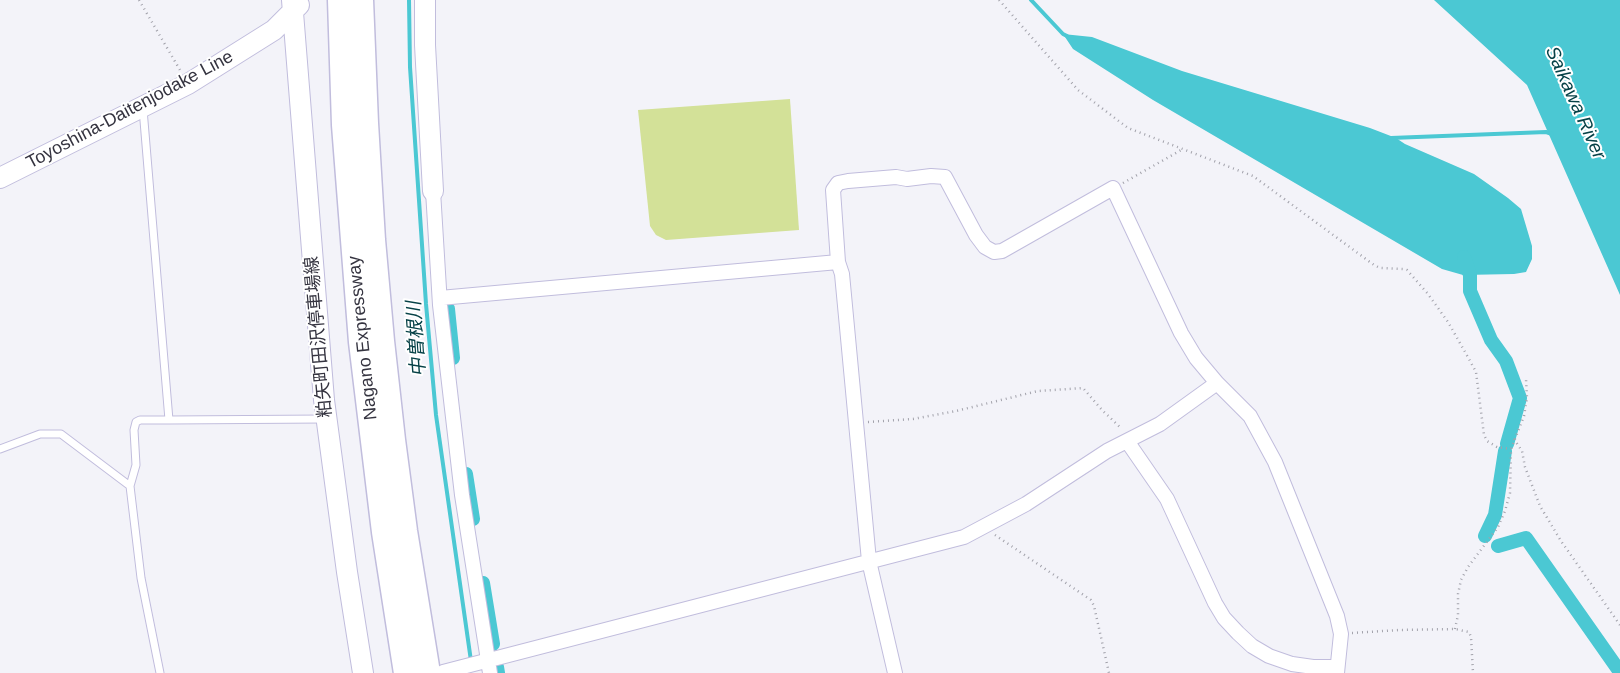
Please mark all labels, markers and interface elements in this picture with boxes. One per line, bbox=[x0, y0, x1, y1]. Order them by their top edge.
water label: Saikawa River bbox=[1540, 43, 1610, 163]
street label: Toyoshina-Daitenjodake Line bbox=[23, 46, 237, 174]
street label: 粕矢町田沢停車場線 bbox=[301, 255, 337, 419]
street label: Nagano Expressway bbox=[344, 255, 382, 421]
water label: 中曽根川 bbox=[403, 300, 431, 378]

